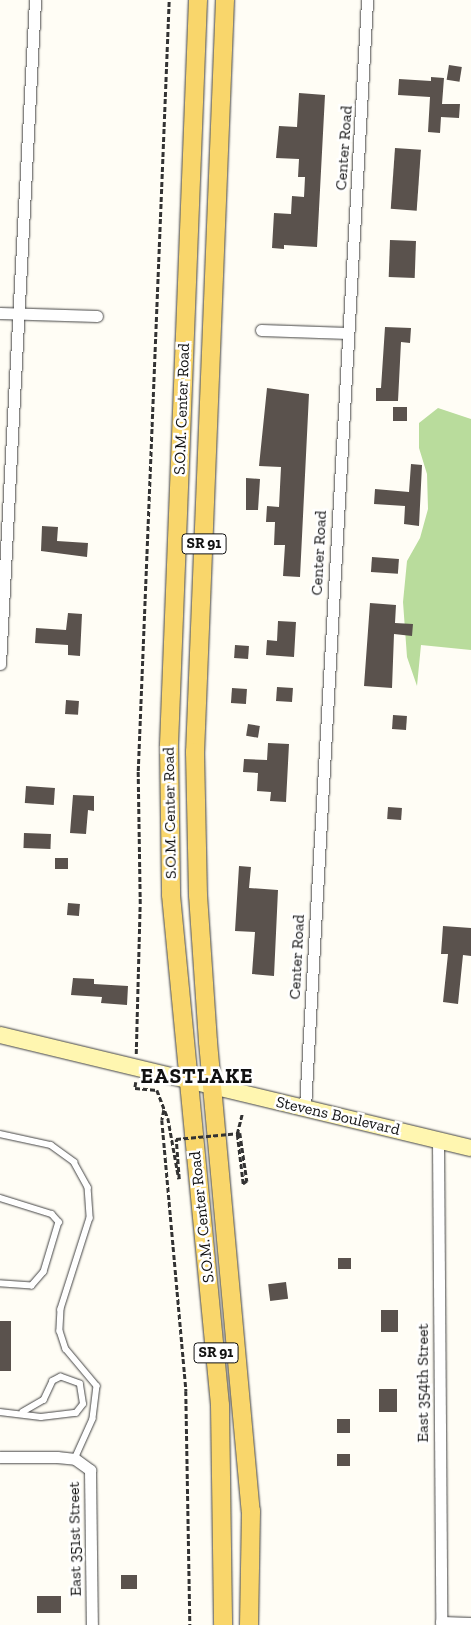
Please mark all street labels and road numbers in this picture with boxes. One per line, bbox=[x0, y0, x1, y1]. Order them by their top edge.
street label: Center Road bbox=[331, 105, 357, 191]
street label: S.O.M. Center Road bbox=[170, 343, 194, 475]
street label: Center Road bbox=[307, 510, 331, 596]
road number: SR 91 bbox=[182, 532, 226, 556]
street label: S.O.M. Center Road bbox=[159, 747, 181, 879]
street label: Center Road bbox=[285, 914, 309, 1000]
street label: Stevens Boulevard bbox=[274, 1092, 402, 1140]
street label: S.O.M. Center Road bbox=[186, 1150, 218, 1284]
street label: East 354th Street bbox=[413, 1323, 433, 1443]
road number: SR 91 bbox=[194, 1340, 238, 1366]
street label: East 351st Street bbox=[64, 1482, 86, 1596]

